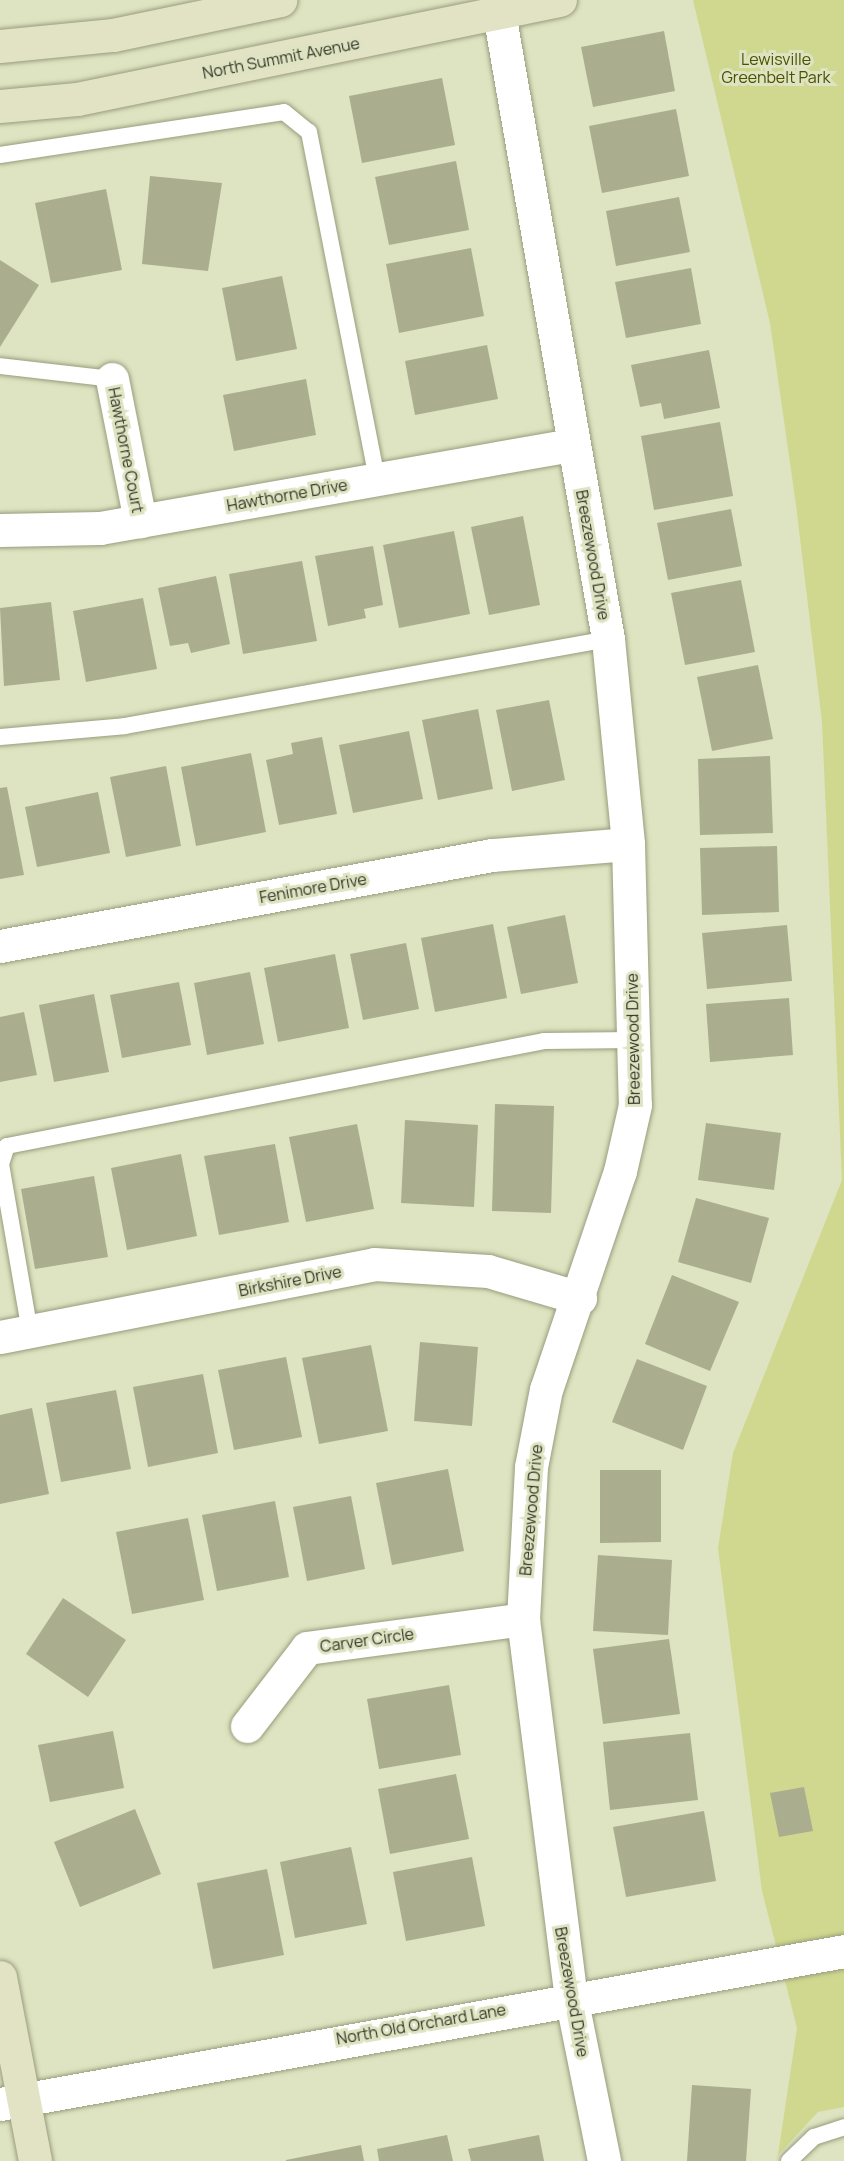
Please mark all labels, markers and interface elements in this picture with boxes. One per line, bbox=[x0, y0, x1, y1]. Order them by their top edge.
street label: North Summit Avenue bbox=[201, 33, 361, 83]
park label: Lewisville Greenbelt Park bbox=[722, 49, 830, 87]
street label: Hawthorne Court bbox=[104, 386, 148, 514]
street label: Hawthorne Drive bbox=[225, 475, 349, 515]
street label: Breezewood Drive bbox=[572, 488, 614, 622]
street label: Fenimore Drive bbox=[258, 869, 368, 907]
street label: Breezewood Drive bbox=[622, 973, 644, 1105]
street label: Birkshire Drive bbox=[237, 1262, 343, 1300]
street label: Breezewood Drive bbox=[516, 1443, 546, 1577]
street label: Carver Circle bbox=[319, 1624, 415, 1656]
street label: Breezewood Drive bbox=[551, 1925, 593, 2059]
street label: North Old Orchard Lane bbox=[335, 2000, 507, 2048]

